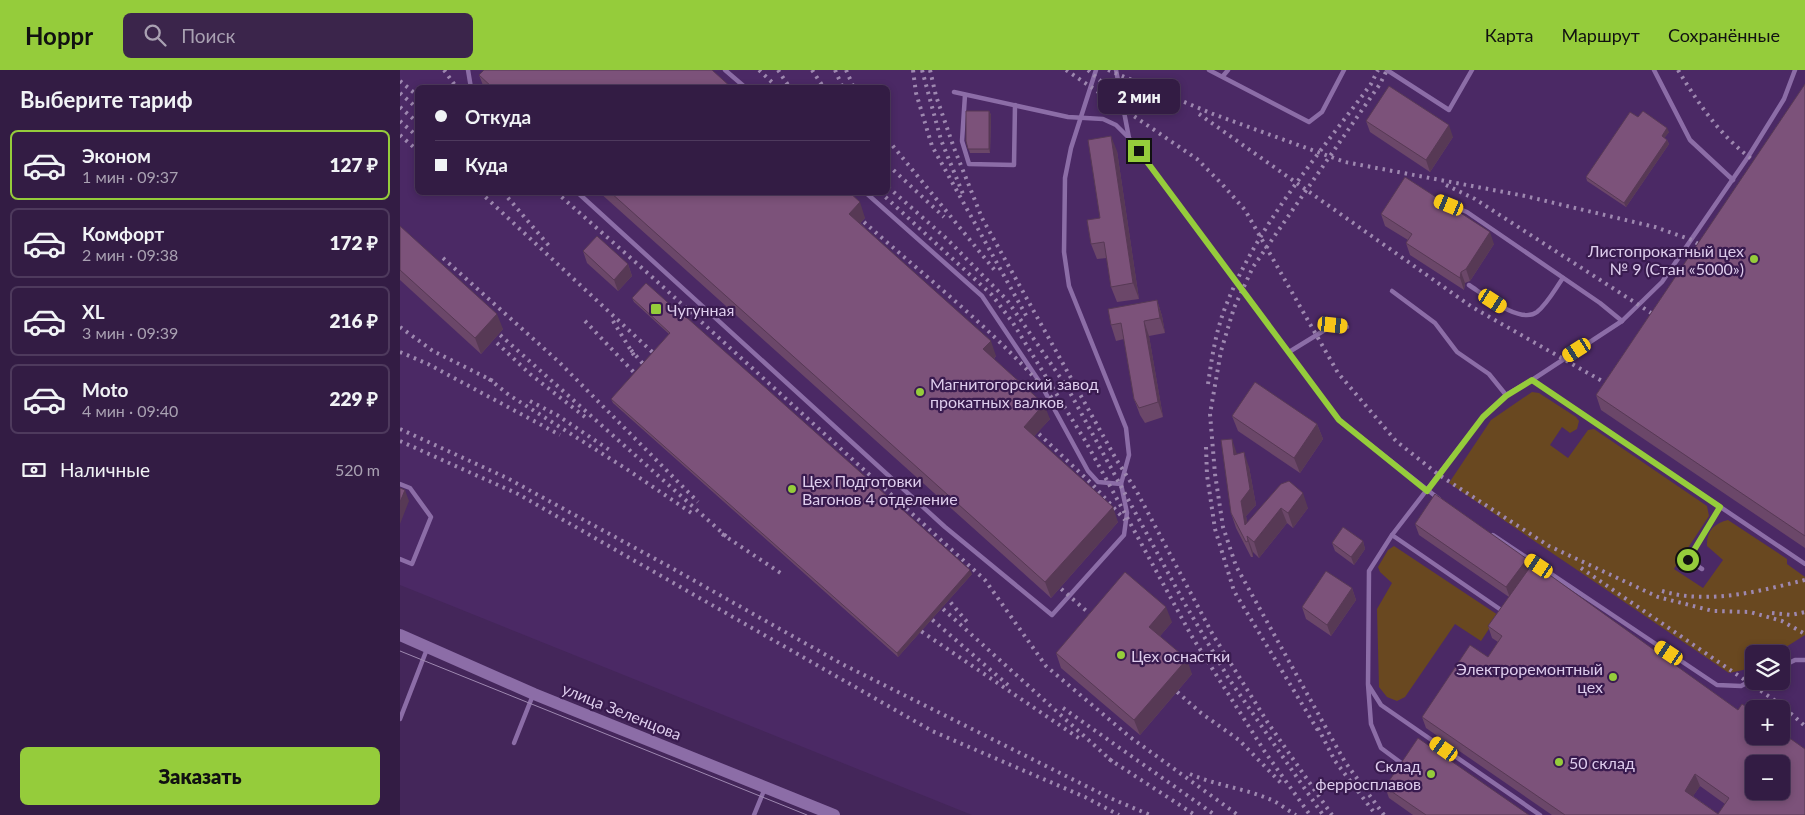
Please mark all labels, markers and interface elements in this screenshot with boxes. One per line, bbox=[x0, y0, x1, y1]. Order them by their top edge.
search box bbox=[123, 13, 473, 58]
text: Hoppr bbox=[25, 21, 93, 50]
icon: search bbox=[141, 21, 169, 49]
text: Поиск bbox=[181, 24, 235, 47]
text: Карта bbox=[1485, 24, 1533, 46]
text: Маршрут bbox=[1561, 24, 1640, 46]
text: Сохранённые bbox=[1668, 24, 1780, 46]
callout: 2 мин bbox=[1098, 78, 1180, 114]
text: Выберите тариф bbox=[20, 86, 193, 113]
text: 2 мин bbox=[1117, 87, 1161, 106]
text: Откуда bbox=[465, 105, 531, 128]
route end bbox=[1128, 140, 1150, 162]
icon: car bbox=[22, 143, 67, 188]
text: Эконом bbox=[82, 144, 151, 167]
text: 127 ₽ bbox=[329, 153, 378, 176]
text: Куда bbox=[465, 153, 508, 176]
text: 1 мин · 09:37 bbox=[82, 167, 178, 186]
car bbox=[1432, 192, 1465, 218]
icon: car bbox=[22, 221, 67, 266]
text: Комфорт bbox=[82, 222, 164, 245]
text: 172 ₽ bbox=[329, 231, 378, 254]
place label: Листопрокатный цех № 9 (Стан «5000») bbox=[1587, 241, 1744, 278]
text: 2 мин · 09:38 bbox=[82, 245, 178, 264]
marker: Листопрокатный цех № 9 (Стан «5000») bbox=[1748, 253, 1760, 265]
car bbox=[1476, 287, 1509, 315]
icon: car bbox=[22, 299, 67, 344]
text: XL bbox=[82, 300, 105, 323]
place label: Чугунная bbox=[667, 300, 734, 319]
marker: Чугунная bbox=[649, 302, 663, 316]
text: 216 ₽ bbox=[329, 309, 378, 332]
car bbox=[1317, 316, 1348, 334]
text: 3 мин · 09:39 bbox=[82, 323, 178, 342]
car bbox=[1560, 336, 1593, 364]
place label: Магнитогорский завод прокатных валков bbox=[930, 374, 1099, 411]
icon: car bbox=[22, 377, 67, 422]
text: Moto bbox=[82, 378, 128, 401]
marker: Магнитогорский завод прокатных валков bbox=[914, 386, 926, 398]
text: 229 ₽ bbox=[329, 387, 378, 410]
text: 4 мин · 09:40 bbox=[82, 401, 178, 420]
icon: cash bbox=[20, 456, 48, 484]
text: Наличные bbox=[60, 458, 150, 481]
text: 520 m bbox=[335, 460, 380, 479]
place label: Цех Подготовки Вагонов 4 отделение bbox=[802, 471, 958, 508]
marker: Цех Подготовки Вагонов 4 отделение bbox=[786, 483, 798, 495]
route start bbox=[1677, 549, 1699, 571]
car bbox=[1522, 551, 1555, 581]
car bbox=[1652, 638, 1685, 668]
map controls bbox=[1745, 645, 1790, 800]
button: layers bbox=[1745, 645, 1790, 690]
place label: Цех оснастки bbox=[1131, 646, 1230, 665]
marker: Цех оснастки bbox=[1115, 649, 1127, 661]
place label: Электроремонтный цех bbox=[1456, 659, 1603, 696]
marker: Электроремонтный цех bbox=[1607, 671, 1619, 683]
street label: улица Зеленцова bbox=[560, 678, 684, 744]
button: + bbox=[1745, 700, 1790, 745]
car bbox=[1427, 734, 1460, 764]
button: Заказать bbox=[20, 747, 380, 805]
place label: 50 склад bbox=[1569, 753, 1635, 772]
button: − bbox=[1745, 755, 1790, 800]
place label: Склад ферросплавов bbox=[1315, 756, 1421, 793]
marker: 50 склад bbox=[1553, 756, 1565, 768]
marker: Склад ферросплавов bbox=[1425, 768, 1437, 780]

